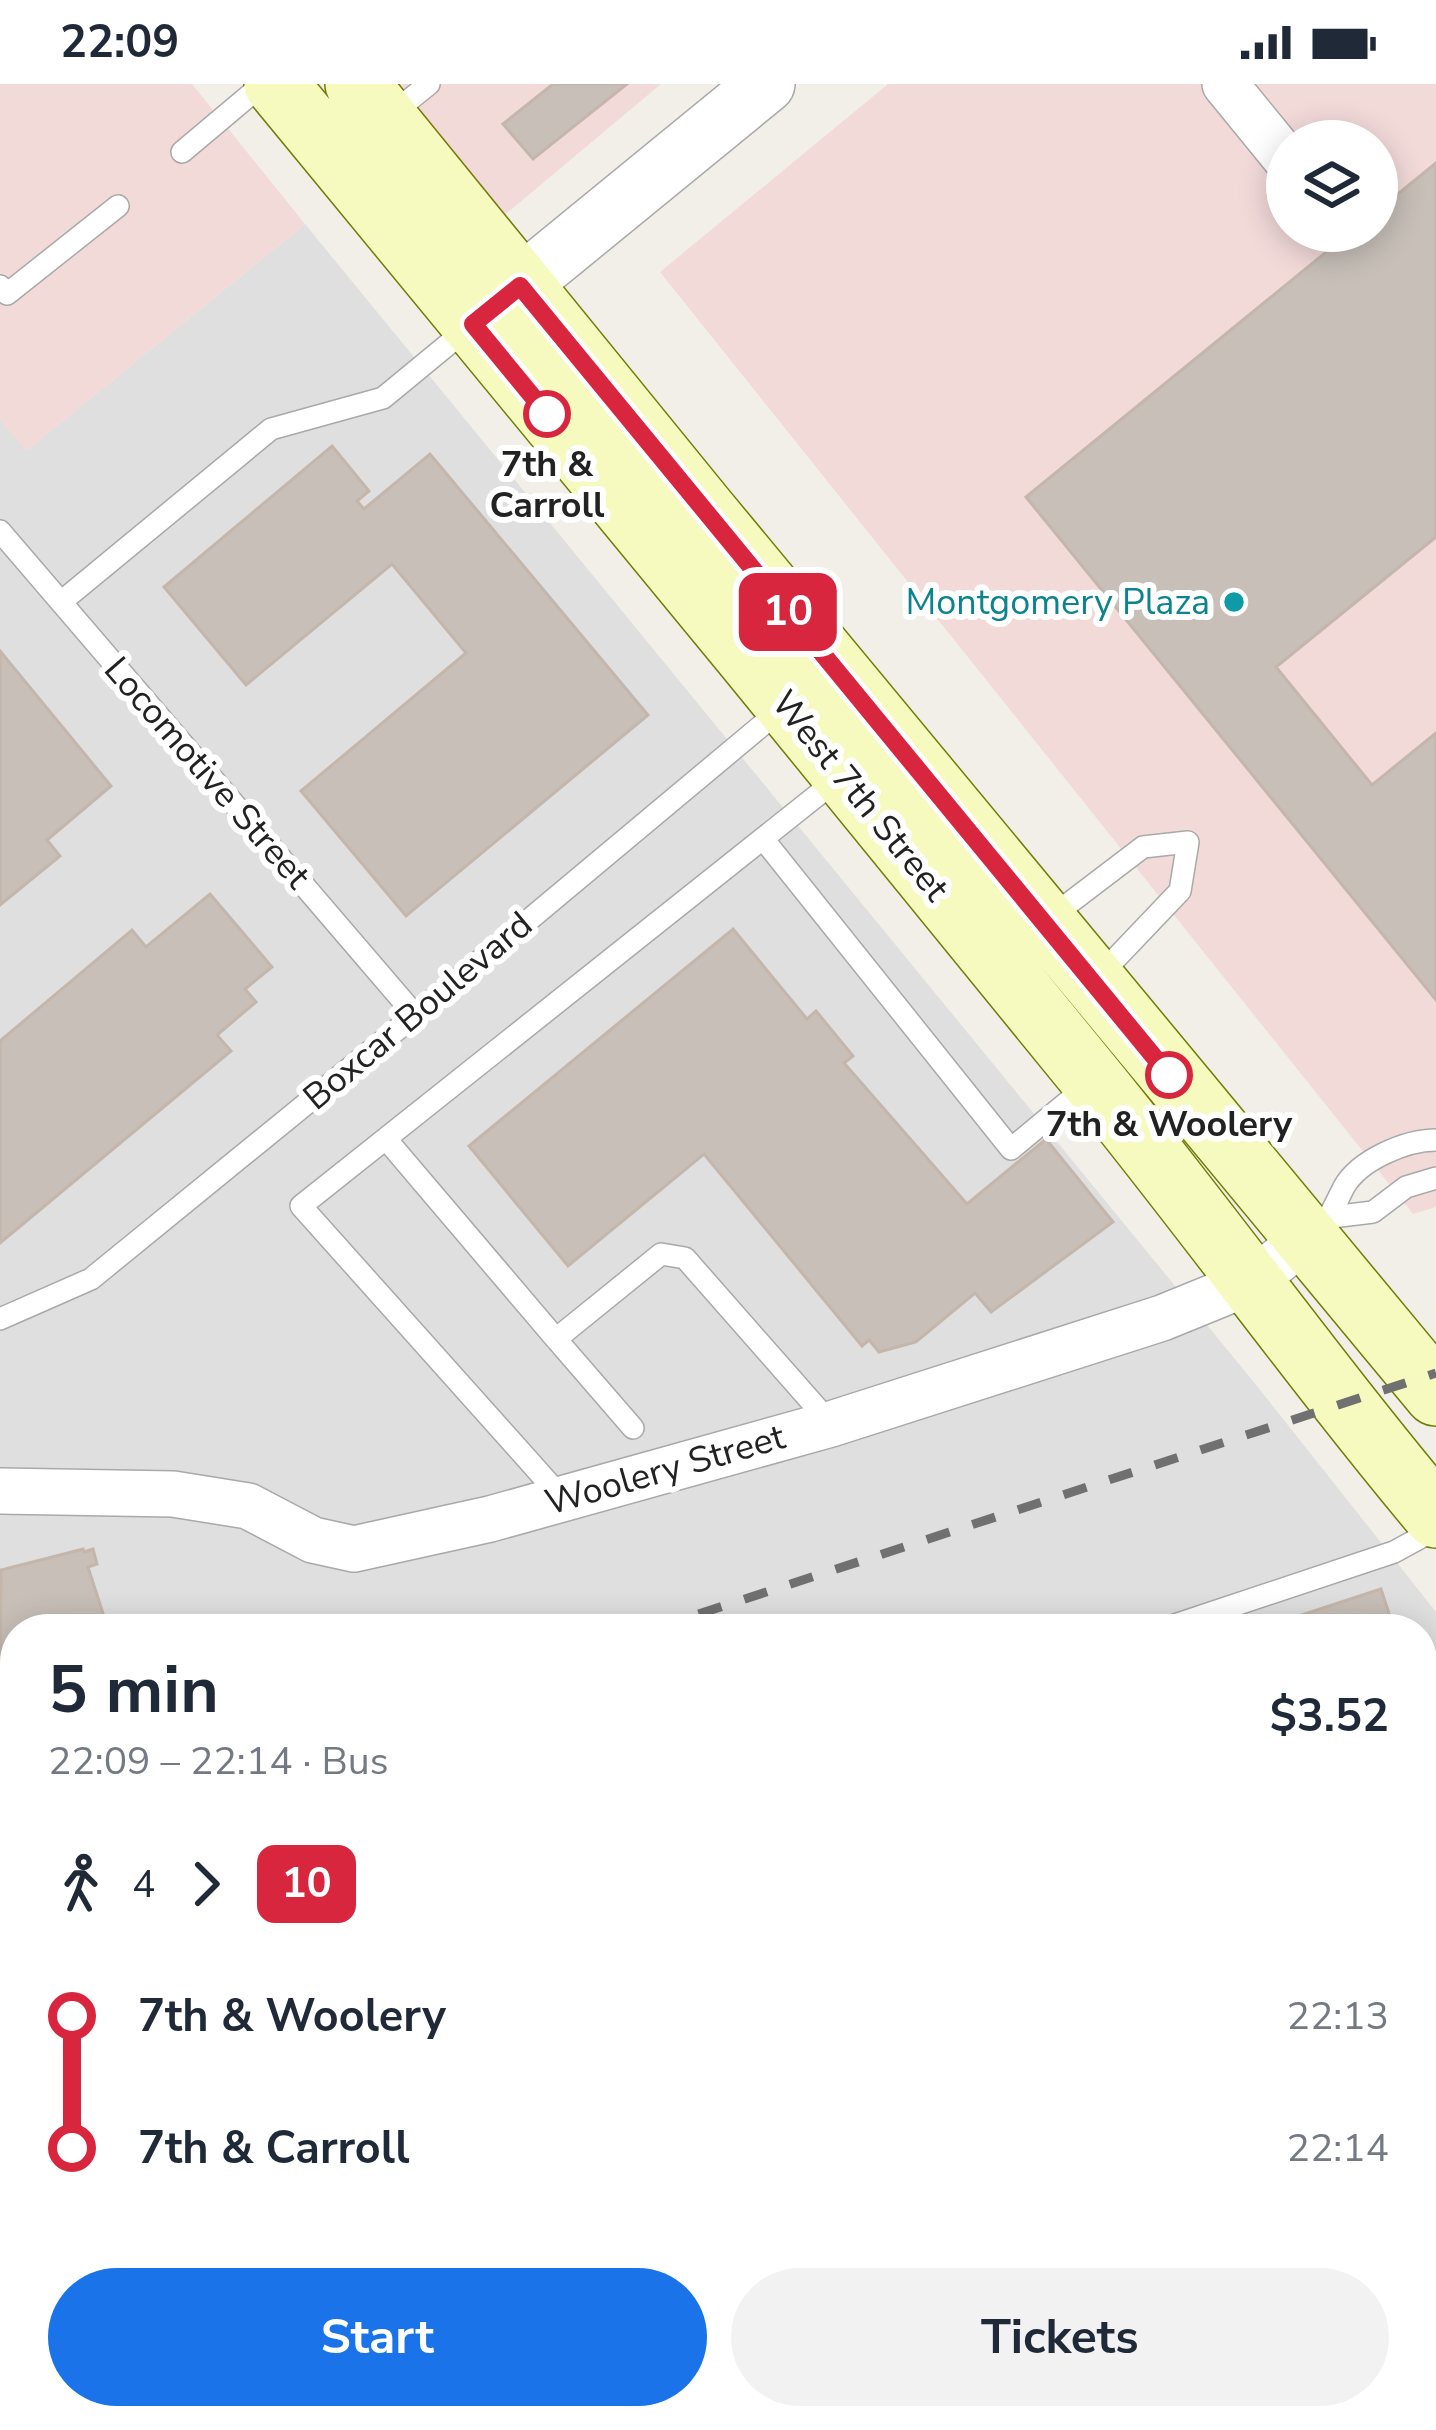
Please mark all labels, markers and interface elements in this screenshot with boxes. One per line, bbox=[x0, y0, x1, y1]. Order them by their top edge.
text: 22:09 bbox=[60, 12, 179, 73]
map controls bbox=[1266, 120, 1398, 252]
button: layers bbox=[1266, 120, 1398, 252]
marker: 7th & Carroll bbox=[525, 392, 569, 436]
place label: 7th & Carroll bbox=[489, 440, 605, 530]
line badge: 10 bbox=[734, 573, 842, 651]
place label: Montgomery Plaza bbox=[905, 578, 1210, 627]
text: 10 bbox=[763, 583, 813, 640]
marker: Montgomery Plaza bbox=[1221, 589, 1247, 615]
street label: Locomotive Street bbox=[93, 647, 322, 900]
street label: West 7th Street bbox=[760, 680, 960, 912]
street label: Boxcar Boulevard bbox=[293, 901, 543, 1121]
marker: 7th & Woolery bbox=[1147, 1053, 1191, 1097]
place label: 7th & Woolery bbox=[1046, 1100, 1293, 1149]
street label: Woolery Street bbox=[539, 1412, 791, 1528]
text: 5 min bbox=[48, 1645, 219, 1735]
text: $3.52 bbox=[1270, 1686, 1389, 1747]
text: 22:09 – 22:14 · Bus bbox=[48, 1735, 388, 1788]
icon: walk bbox=[48, 1851, 114, 1917]
icon: forward bbox=[173, 1851, 239, 1917]
text: 10 bbox=[281, 1855, 332, 1912]
text: 4 bbox=[132, 1858, 155, 1911]
text: 7th & Woolery bbox=[138, 1986, 446, 2047]
text: 22:13 bbox=[1287, 1990, 1389, 2043]
text: 7th & Carroll bbox=[138, 2118, 410, 2179]
text: 22:14 bbox=[1287, 2122, 1389, 2175]
button: Start bbox=[48, 2268, 707, 2406]
button: Tickets bbox=[731, 2268, 1389, 2406]

